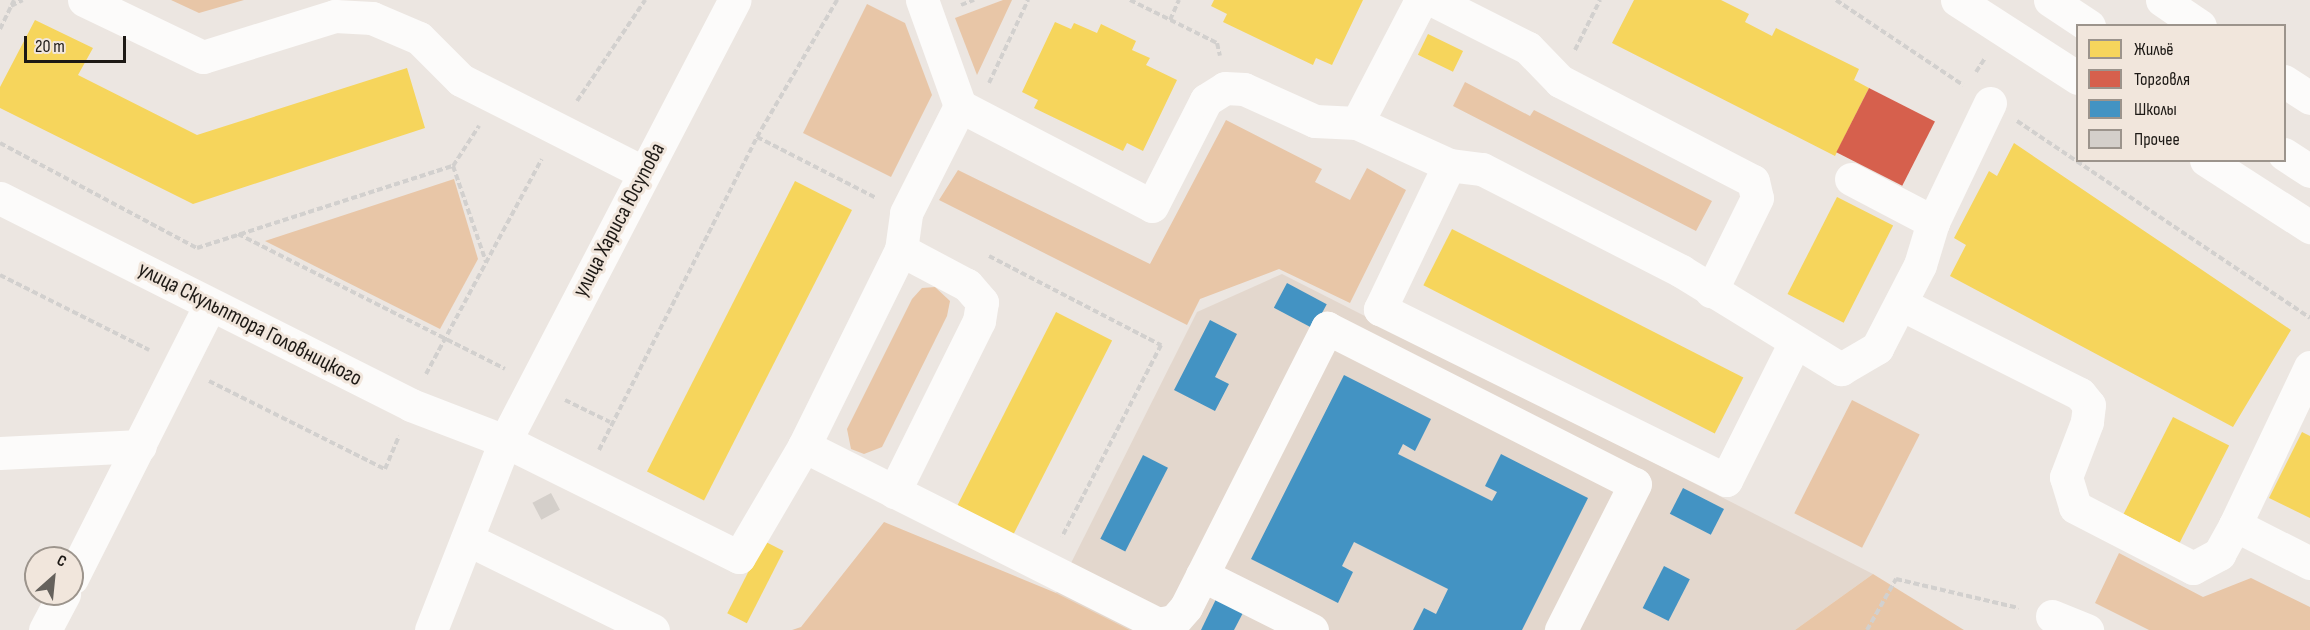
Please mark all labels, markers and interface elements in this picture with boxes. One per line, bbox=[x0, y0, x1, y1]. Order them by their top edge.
scale bar bbox=[27, 24, 129, 62]
legend bbox=[2076, 24, 2286, 162]
text: 20 m bbox=[35, 36, 65, 57]
text: Жильё bbox=[2134, 39, 2174, 60]
text: Торговля bbox=[2134, 69, 2190, 90]
text: Школы bbox=[2134, 99, 2177, 120]
text: Прочее bbox=[2134, 129, 2180, 150]
street label: улица Хариса Юсупова bbox=[567, 138, 671, 302]
street label: улица Скульптора Головницкого bbox=[134, 256, 366, 392]
north arrow bbox=[24, 546, 84, 606]
text: С bbox=[54, 551, 69, 572]

